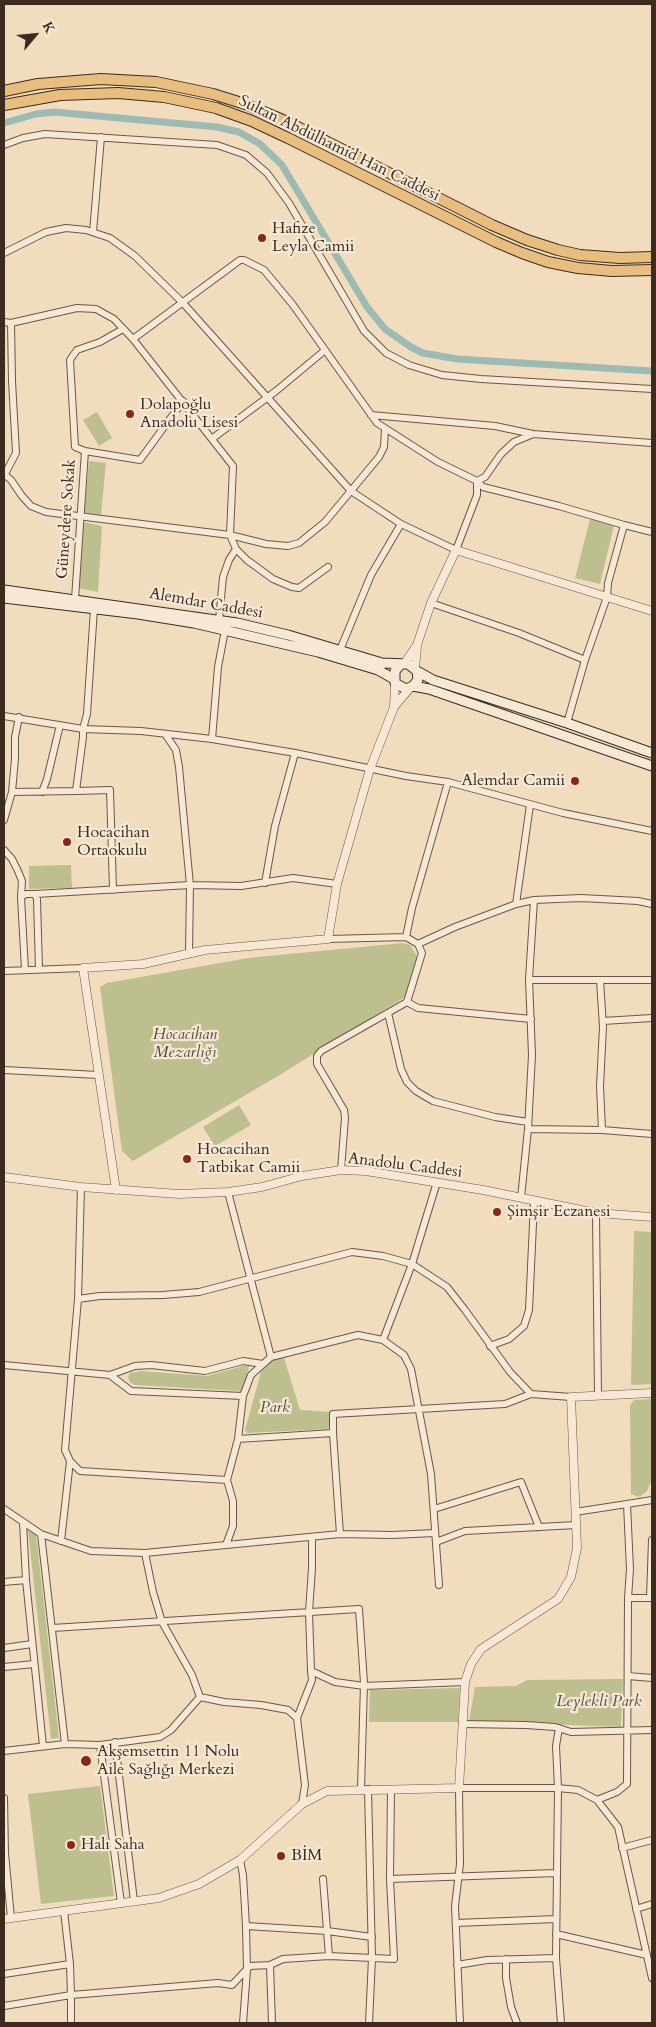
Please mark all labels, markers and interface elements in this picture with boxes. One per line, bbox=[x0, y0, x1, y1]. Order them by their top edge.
north arrow bbox=[10, 10, 60, 60]
text: K bbox=[38, 18, 60, 37]
street label: Sultan Abdülhamid Han Caddesi bbox=[235, 92, 443, 206]
place label: Hafize Leyla Camii bbox=[272, 219, 354, 257]
marker: Hafize Leyla Camii bbox=[256, 232, 268, 244]
place label: Dolapoğlu Anadolu Lisesi bbox=[140, 395, 238, 433]
marker: Dolapoğlu Anadolu Lisesi bbox=[124, 408, 136, 420]
street label: Güneydere Sokak bbox=[53, 458, 81, 580]
street label: Alemdar Caddesi bbox=[148, 585, 264, 623]
place label: Alemdar Camii bbox=[462, 771, 565, 791]
marker: Alemdar Camii bbox=[569, 775, 581, 787]
place label: Hocacihan Ortaokulu bbox=[77, 823, 150, 861]
marker: Hocacihan Ortaokulu bbox=[61, 836, 73, 848]
park label: Hocacihan Mezarlığı bbox=[153, 1025, 217, 1063]
place label: Hocacihan Tatbikat Camii bbox=[197, 1140, 300, 1178]
street label: Anadolu Caddesi bbox=[347, 1149, 463, 1183]
marker: Hocacihan Tatbikat Camii bbox=[181, 1153, 193, 1165]
place label: Şimşir Eczanesi bbox=[507, 1202, 610, 1222]
marker: Şimşir Eczanesi bbox=[491, 1206, 503, 1218]
park label: Park bbox=[260, 1398, 290, 1418]
park label: Leylekli Park bbox=[556, 1692, 642, 1712]
place label: Akşemsettin 11 Nolu Aile Sağlığı Merkezi bbox=[97, 1742, 240, 1780]
marker: Akşemsettin 11 Nolu Aile Sağlığı Merkezi bbox=[79, 1754, 93, 1768]
place label: Halı Saha bbox=[81, 1835, 145, 1855]
marker: Halı Saha bbox=[65, 1839, 77, 1851]
place label: BİM bbox=[291, 1846, 322, 1866]
marker: BİM bbox=[275, 1850, 287, 1862]

